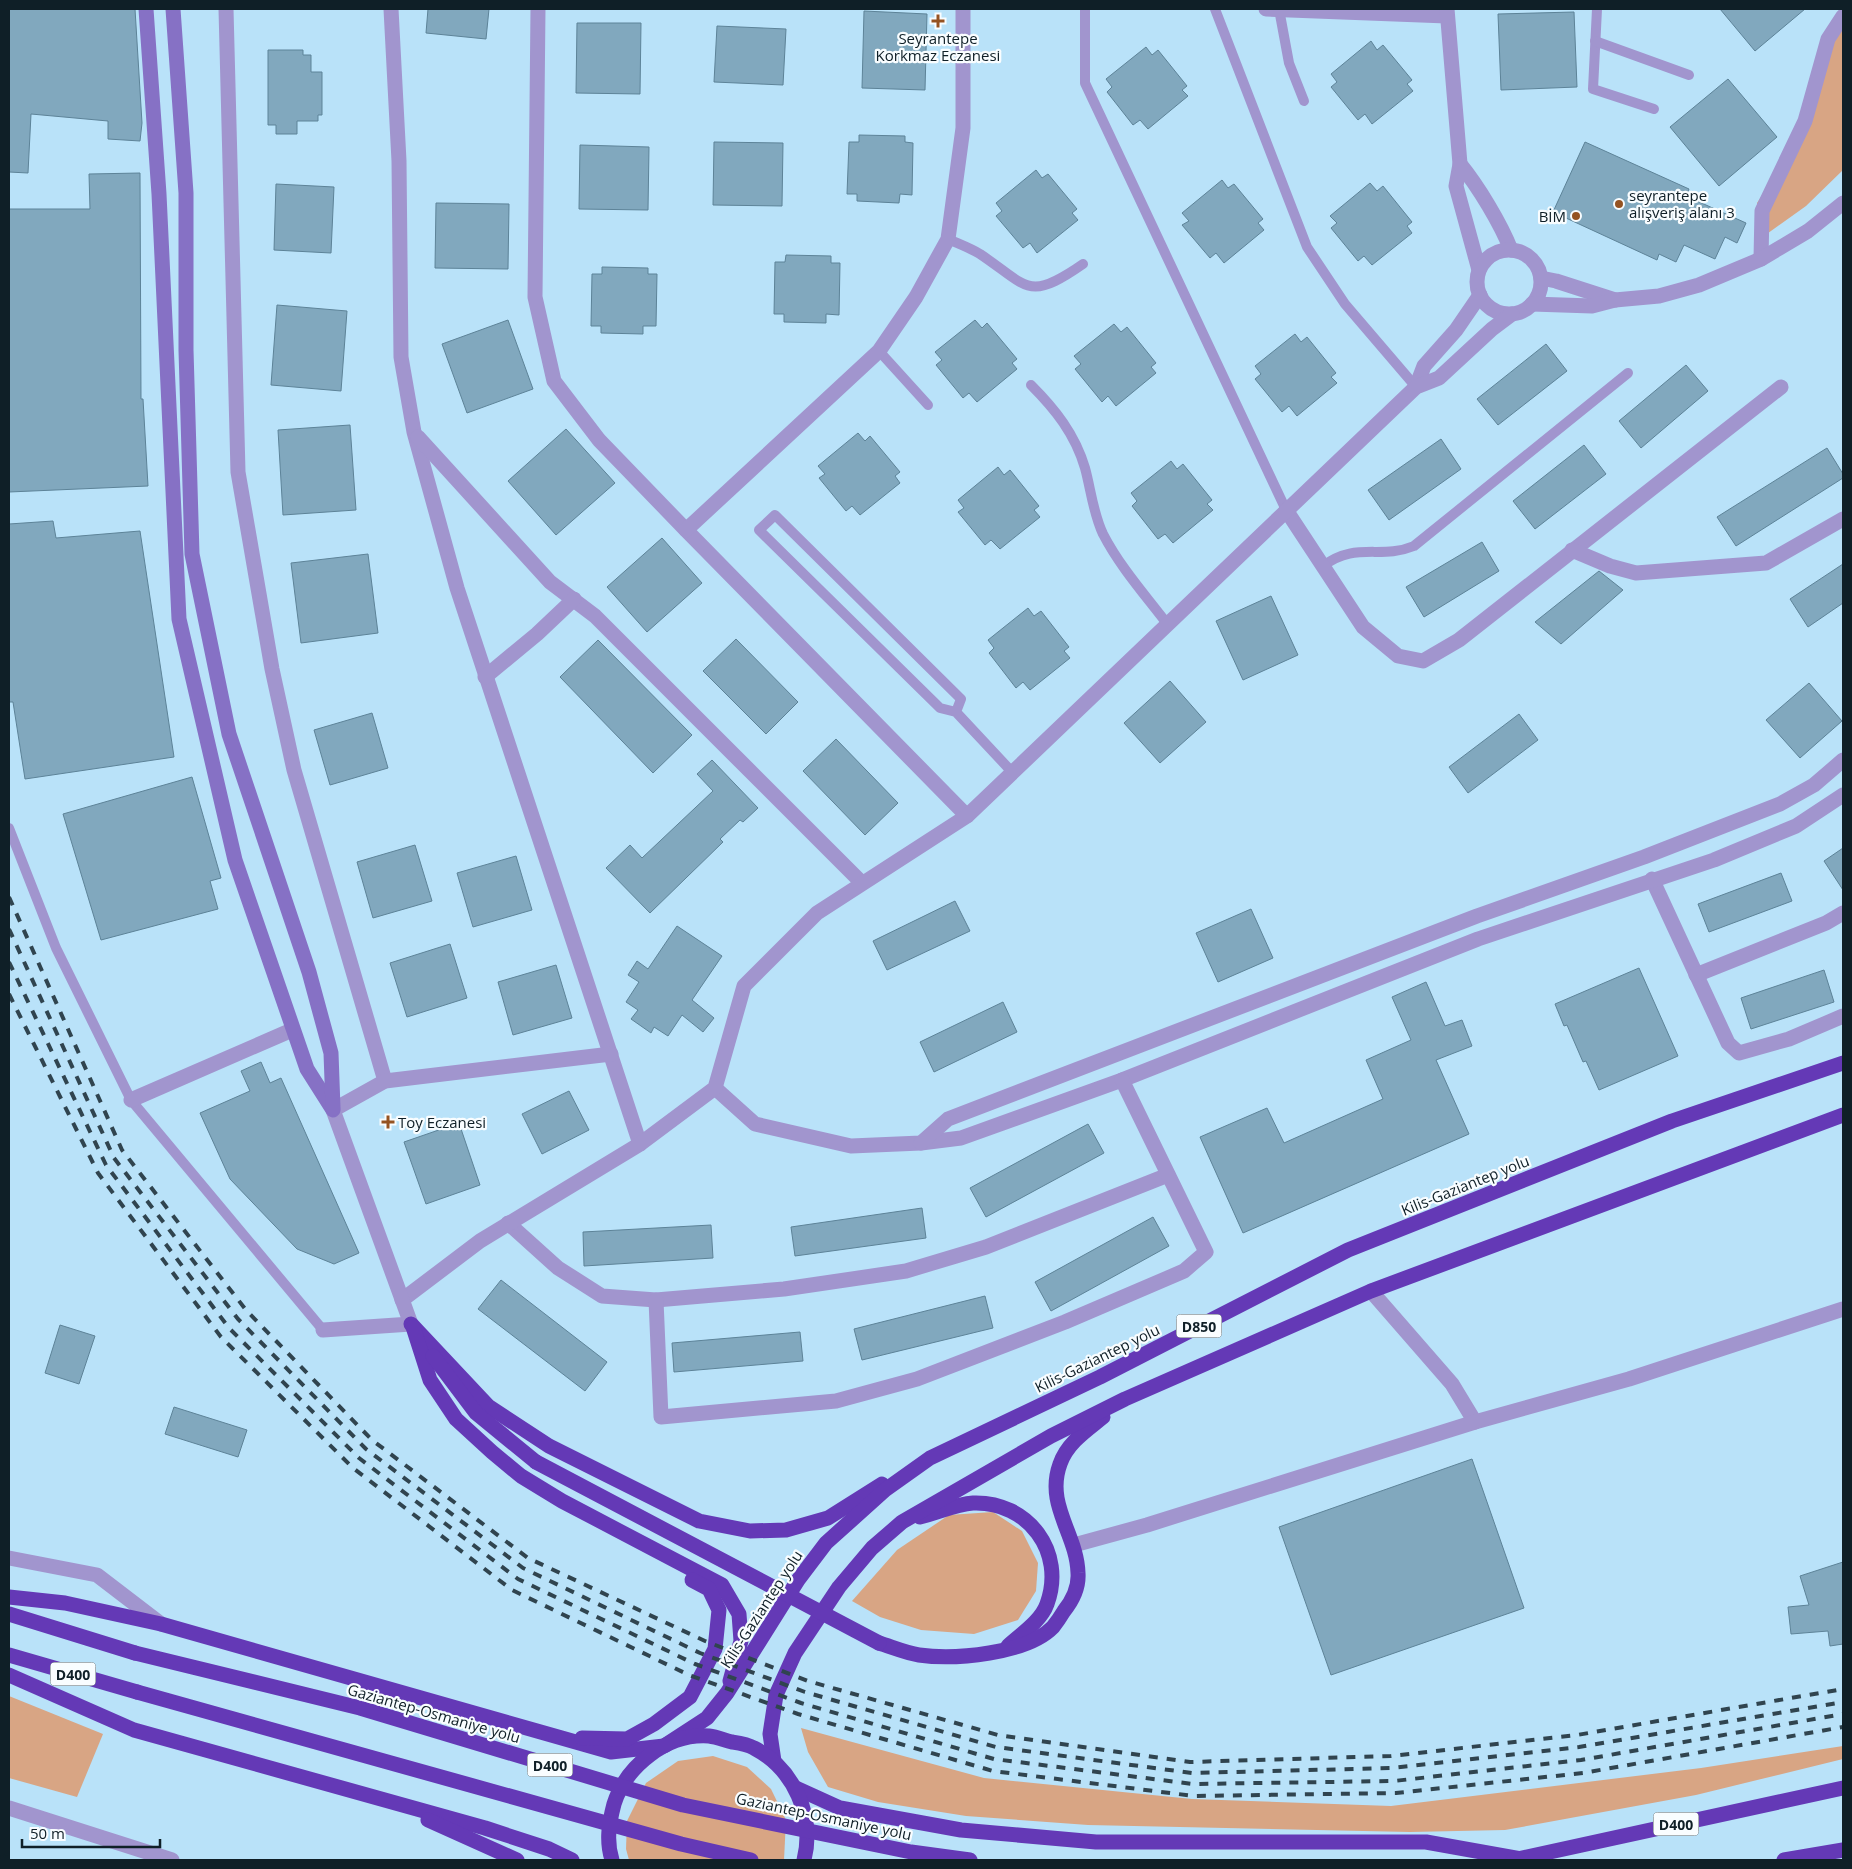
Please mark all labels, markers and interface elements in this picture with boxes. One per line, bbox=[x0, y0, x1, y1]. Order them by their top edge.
marker: Seyrantepe Korkmaz Eczanesi bbox=[932, 15, 944, 27]
place label: Seyrantepe Korkmaz Eczanesi bbox=[876, 28, 1000, 65]
place label: seyrantepe alışveriş alanı 3 bbox=[1629, 185, 1735, 222]
marker: seyrantepe alışveriş alanı 3 bbox=[1613, 198, 1625, 210]
place label: BİM bbox=[1539, 206, 1566, 226]
marker: BİM bbox=[1570, 210, 1582, 222]
place label: Toy Eczanesi bbox=[398, 1112, 486, 1132]
marker: Toy Eczanesi bbox=[382, 1116, 394, 1128]
street label: Kilis-Gaziantep yolu bbox=[1398, 1150, 1532, 1220]
road number: D850 bbox=[1176, 1314, 1222, 1338]
street label: Kilis-Gaziantep yolu bbox=[1031, 1319, 1163, 1397]
street label: Kilis-Gaziantep yolu bbox=[715, 1546, 807, 1672]
road number: D400 bbox=[50, 1662, 96, 1686]
street label: Gaziantep-Osmaniye yolu bbox=[345, 1679, 523, 1747]
road number: D400 bbox=[528, 1754, 572, 1776]
street label: Gaziantep-Osmaniye yolu bbox=[734, 1788, 914, 1844]
road number: D400 bbox=[1654, 1812, 1698, 1836]
scale bar bbox=[22, 1816, 160, 1848]
text: 50 m bbox=[30, 1823, 65, 1843]

